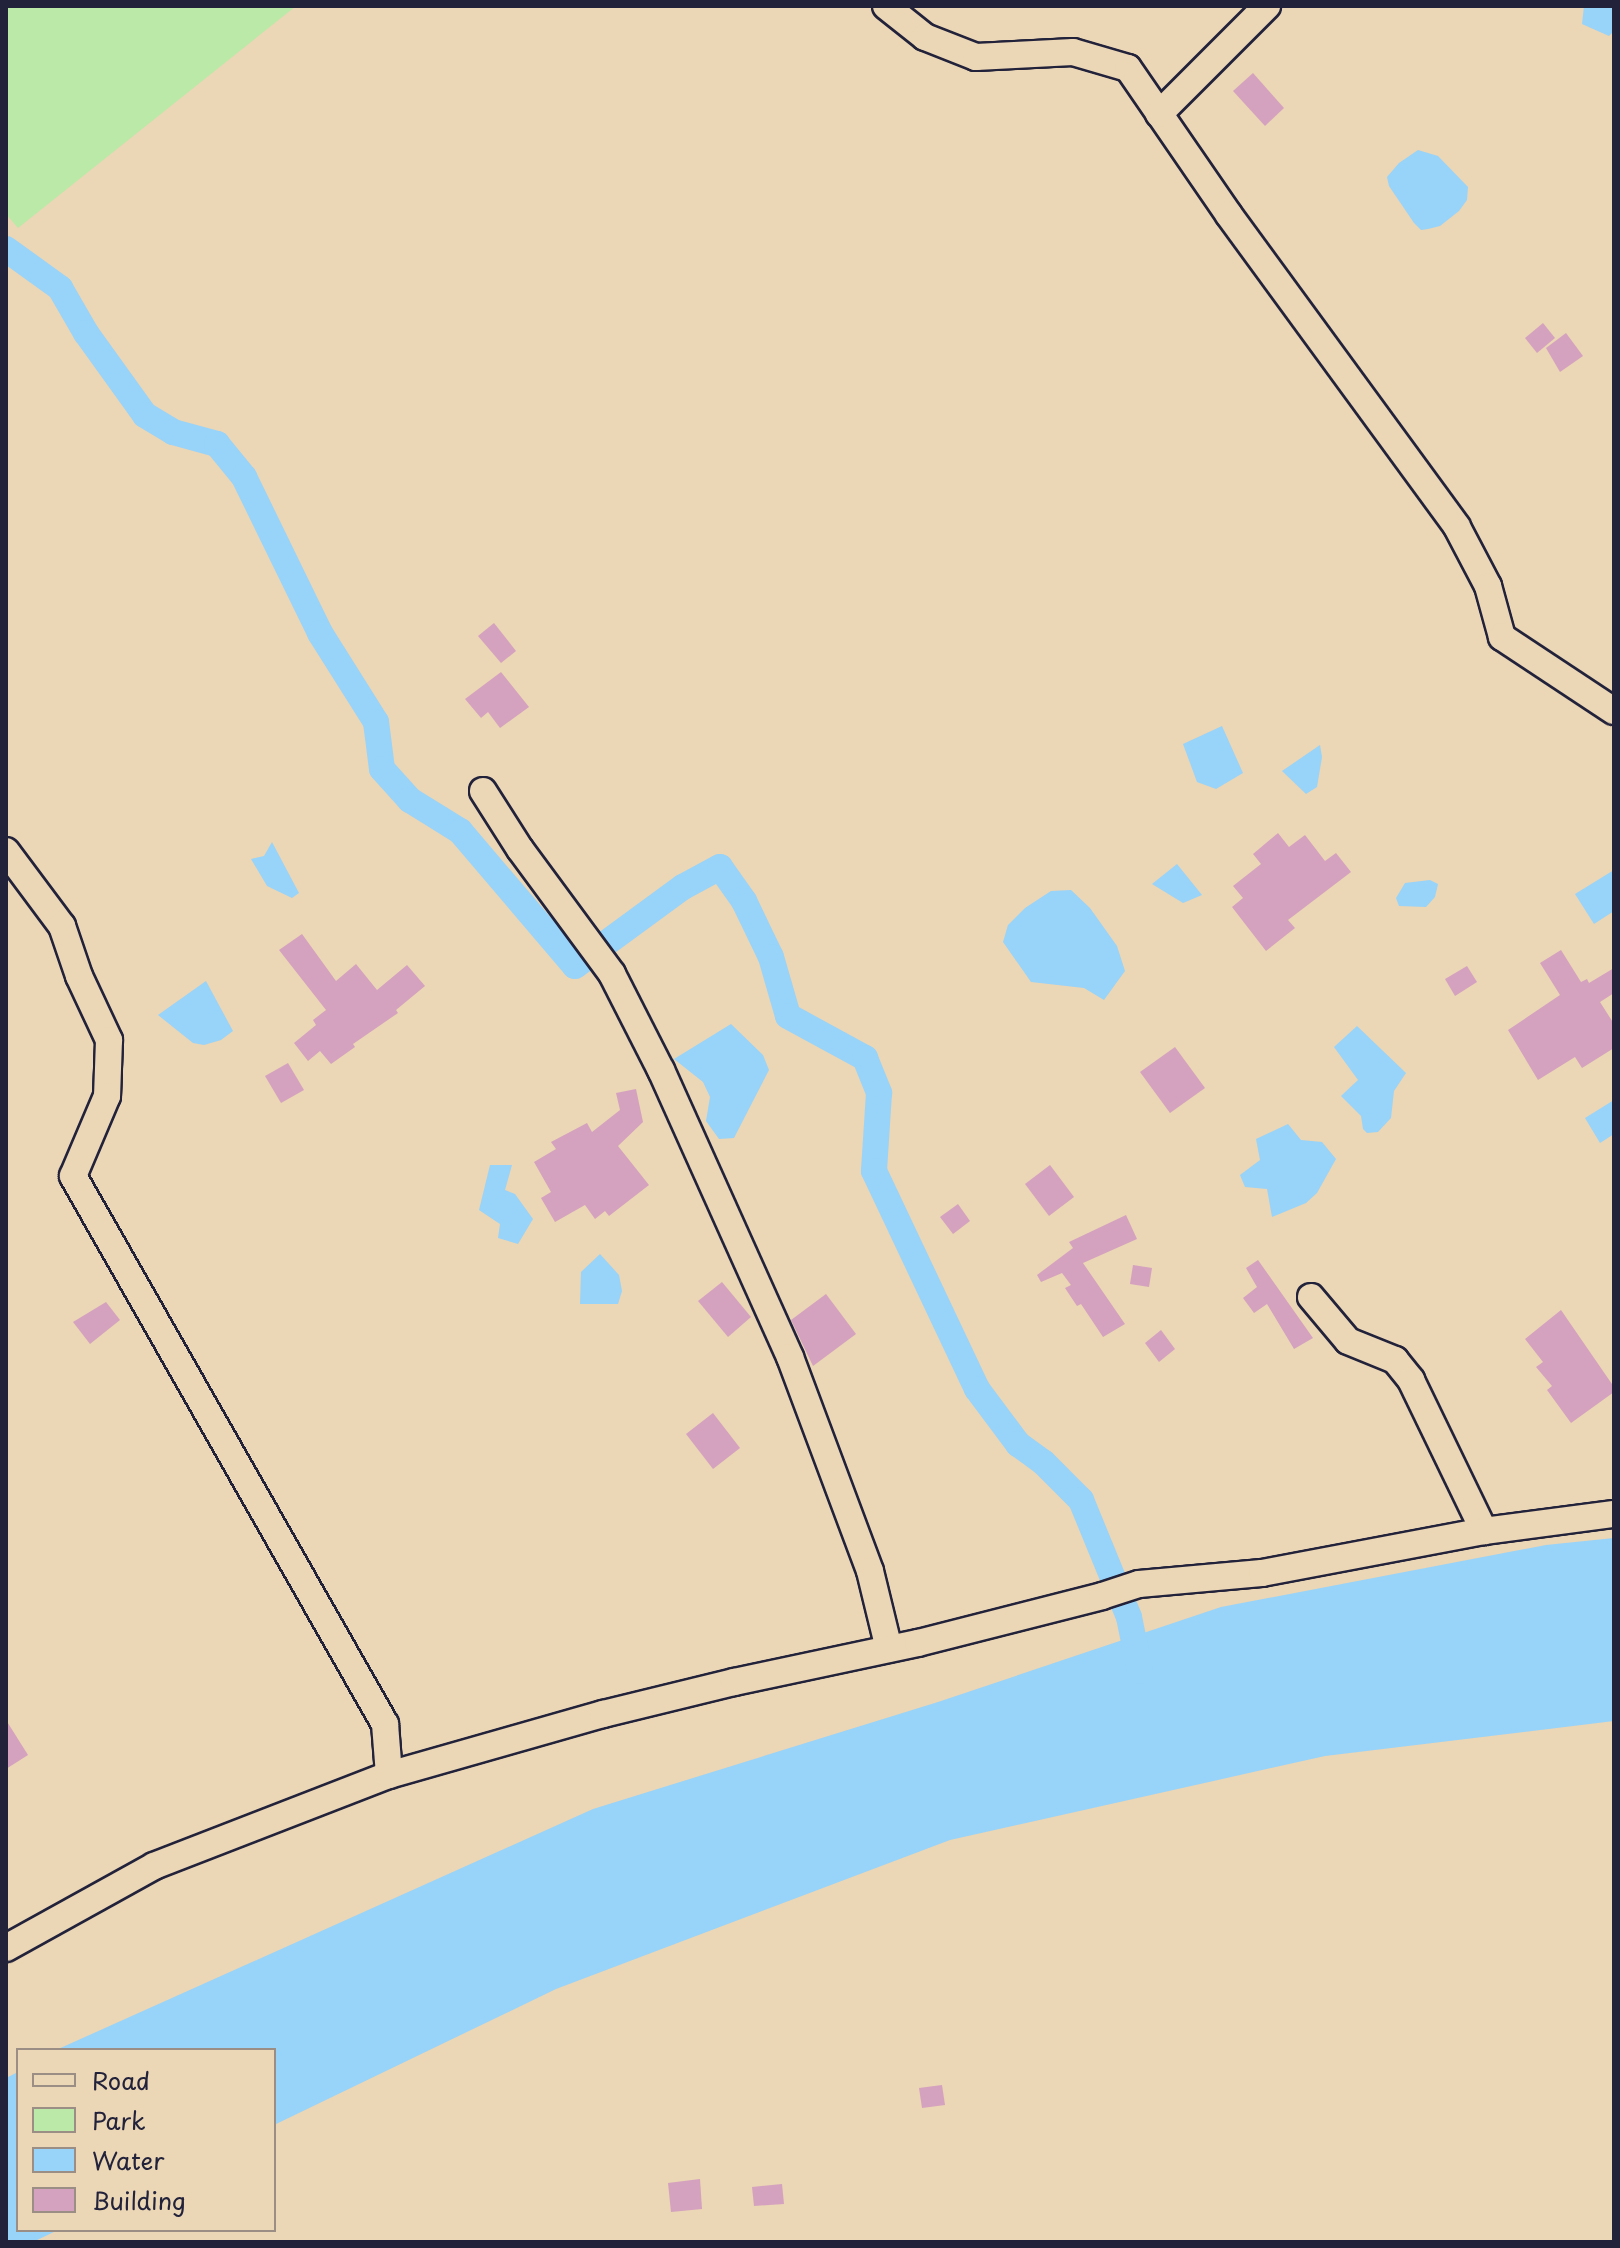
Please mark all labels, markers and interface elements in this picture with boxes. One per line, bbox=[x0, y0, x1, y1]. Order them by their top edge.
legend bbox=[16, 2048, 276, 2232]
text: Road bbox=[92, 2062, 150, 2098]
text: Park bbox=[92, 2102, 146, 2138]
text: Water bbox=[92, 2142, 164, 2178]
text: Building bbox=[92, 2182, 186, 2218]

